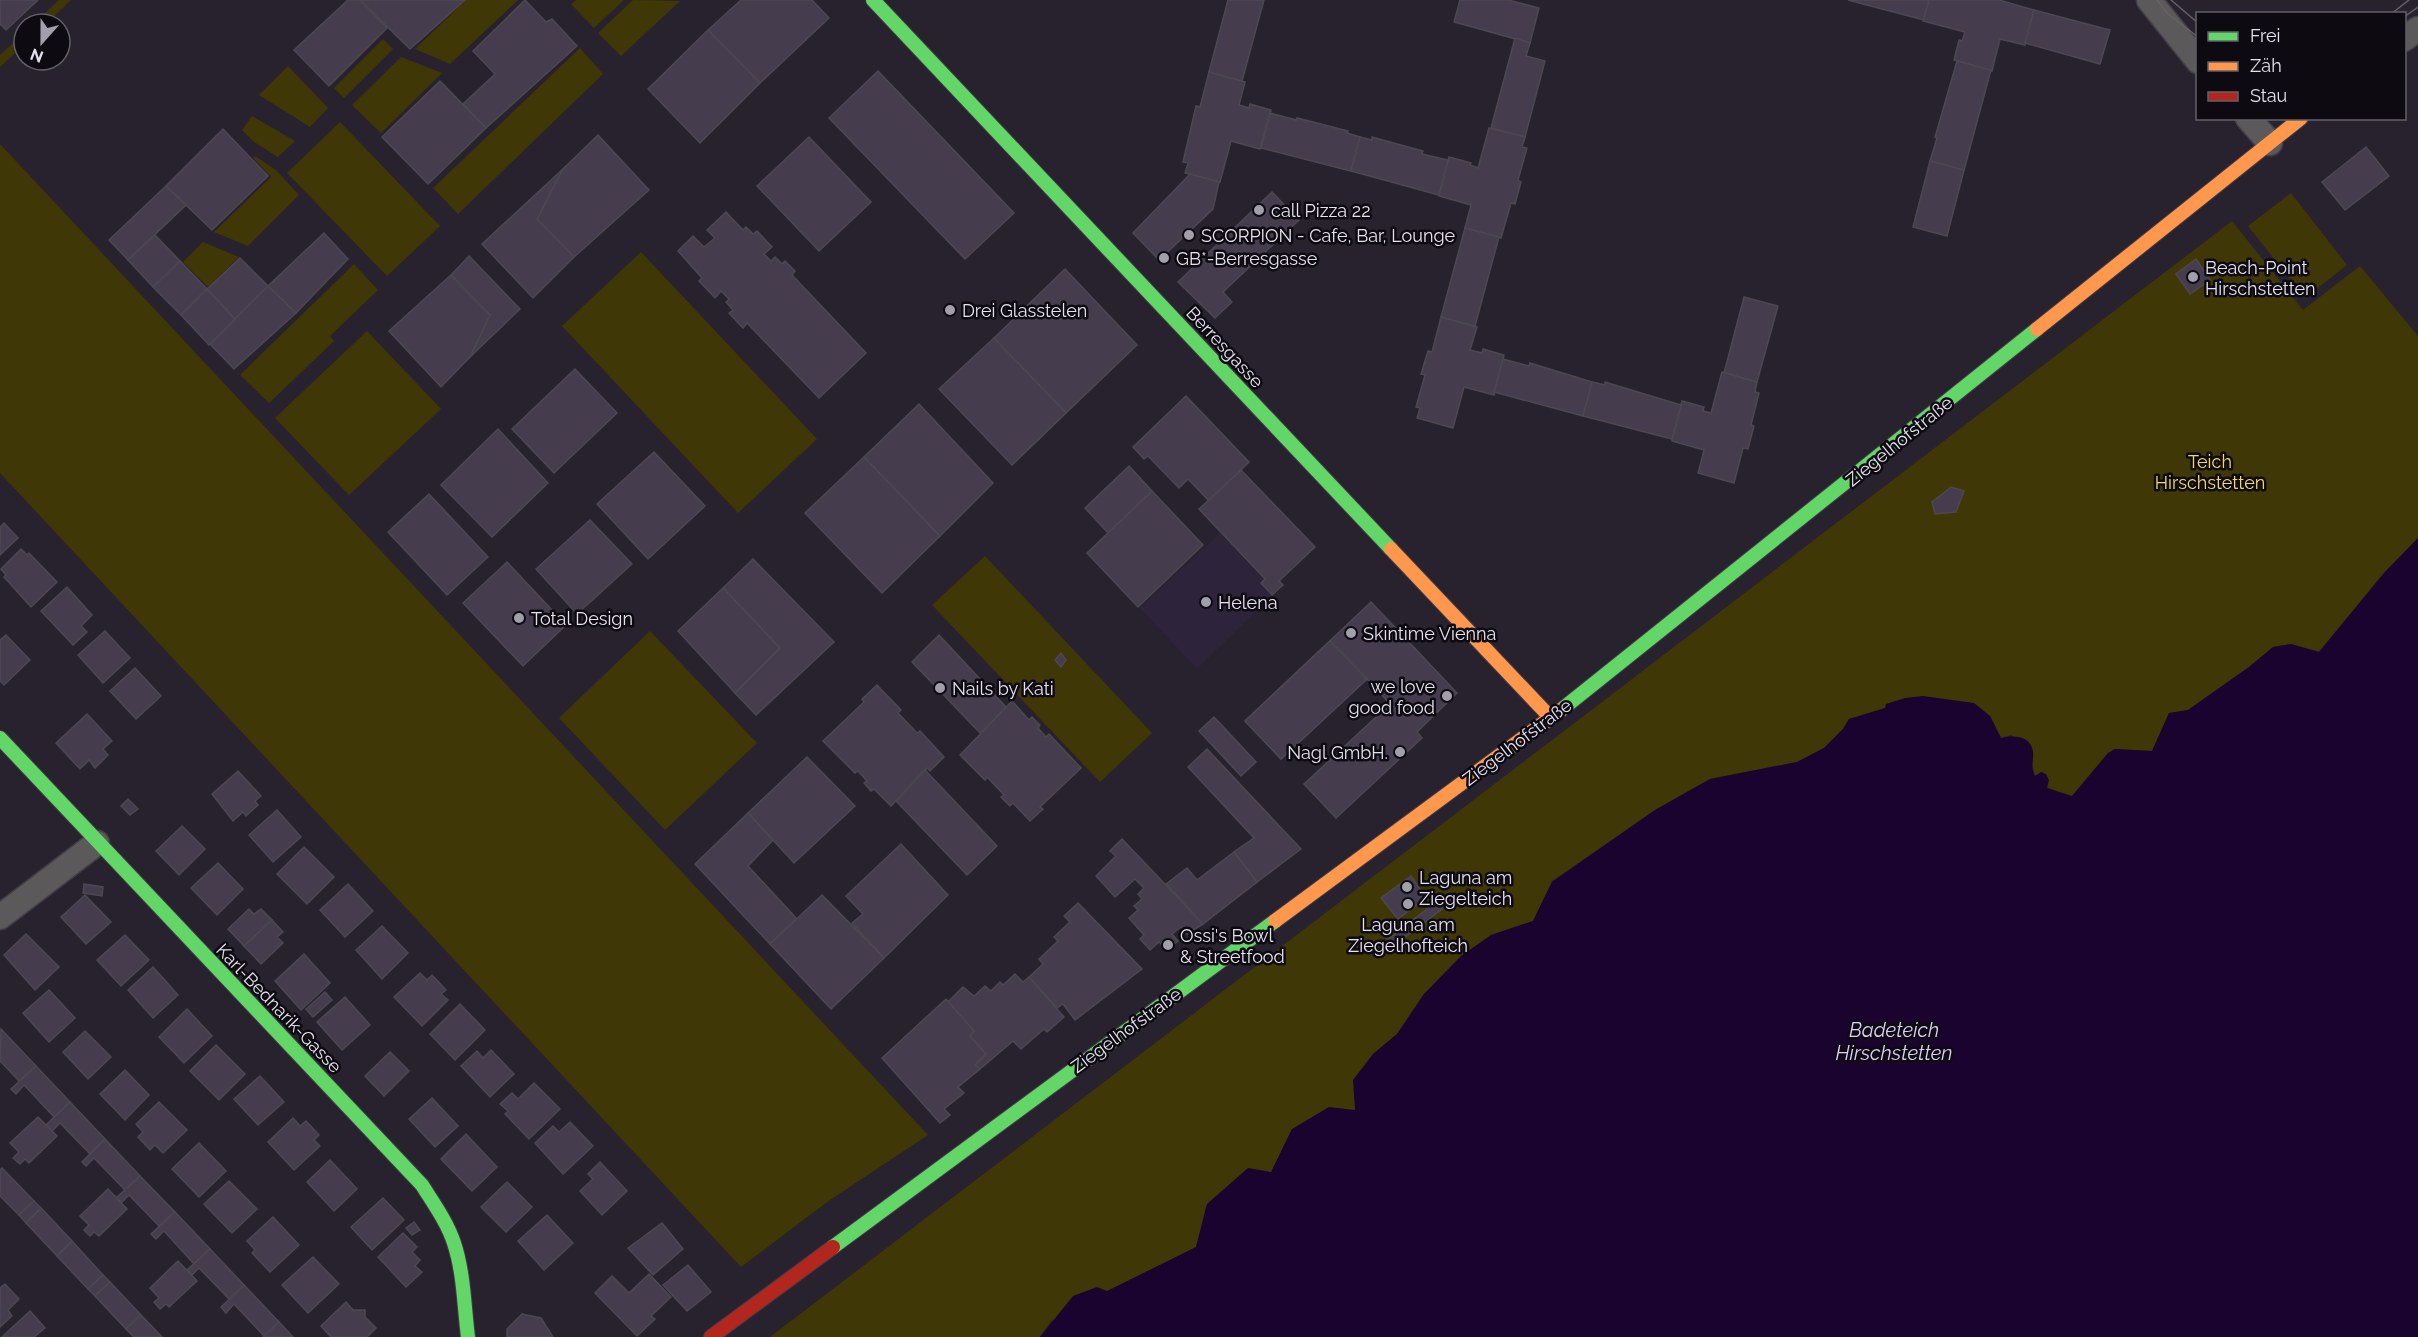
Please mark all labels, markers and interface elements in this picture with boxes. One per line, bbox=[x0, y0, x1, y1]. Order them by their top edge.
north arrow bbox=[12, 12, 72, 72]
legend bbox=[2196, 12, 2406, 120]
text: Frei bbox=[2250, 25, 2280, 46]
text: N bbox=[28, 44, 46, 67]
text: Zäh bbox=[2250, 55, 2282, 76]
text: Stau bbox=[2250, 85, 2287, 106]
place label: call Pizza 22 bbox=[1271, 200, 1371, 221]
marker: call Pizza 22 bbox=[1252, 203, 1266, 217]
place label: SCORPION - Cafe, Bar, Lounge bbox=[1201, 225, 1456, 246]
marker: SCORPION - Cafe, Bar, Lounge bbox=[1182, 228, 1196, 242]
place label: GB*-Berresgasse bbox=[1176, 248, 1318, 269]
marker: GB*-Berresgasse bbox=[1157, 251, 1171, 265]
place label: Beach-Point Hirschstetten bbox=[2205, 257, 2316, 299]
marker: Beach-Point Hirschstetten bbox=[2186, 270, 2200, 284]
place label: Drei Glasstelen bbox=[962, 300, 1087, 321]
street label: Berresgasse bbox=[1182, 302, 1268, 392]
marker: Drei Glasstelen bbox=[943, 303, 957, 317]
street label: Ziegelhofstraße bbox=[1842, 391, 1957, 490]
park label: Teich Hirschstetten bbox=[2155, 451, 2265, 493]
place label: Helena bbox=[1218, 592, 1277, 613]
marker: Helena bbox=[1199, 595, 1213, 609]
place label: Total Design bbox=[531, 608, 633, 629]
marker: Total Design bbox=[512, 611, 526, 625]
place label: Skintime Vienna bbox=[1363, 623, 1496, 644]
marker: Skintime Vienna bbox=[1344, 626, 1358, 640]
place label: we love good food bbox=[1348, 676, 1435, 718]
place label: Nails by Kati bbox=[952, 678, 1054, 699]
marker: Nails by Kati bbox=[933, 681, 947, 695]
marker: we love good food bbox=[1440, 689, 1454, 703]
street label: Ziegelhofstraße bbox=[1458, 694, 1576, 790]
place label: Nagl GmbH. bbox=[1287, 742, 1388, 763]
marker: Nagl GmbH. bbox=[1393, 745, 1407, 759]
place label: Laguna am Ziegelteich bbox=[1419, 867, 1512, 909]
marker: Laguna am Ziegelteich bbox=[1400, 880, 1414, 894]
marker: Laguna am Ziegelhofteich bbox=[1401, 897, 1415, 911]
place label: Laguna am Ziegelhofteich bbox=[1348, 914, 1468, 956]
place label: Ossi's Bowl & Streetfood bbox=[1180, 925, 1285, 967]
marker: Ossi's Bowl & Streetfood bbox=[1161, 938, 1175, 952]
street label: Karl-Bednarik-Gasse bbox=[212, 939, 346, 1077]
street label: Ziegelhofstraße bbox=[1067, 983, 1185, 1077]
water label: Badeteich Hirschstetten bbox=[1835, 1018, 1953, 1065]

